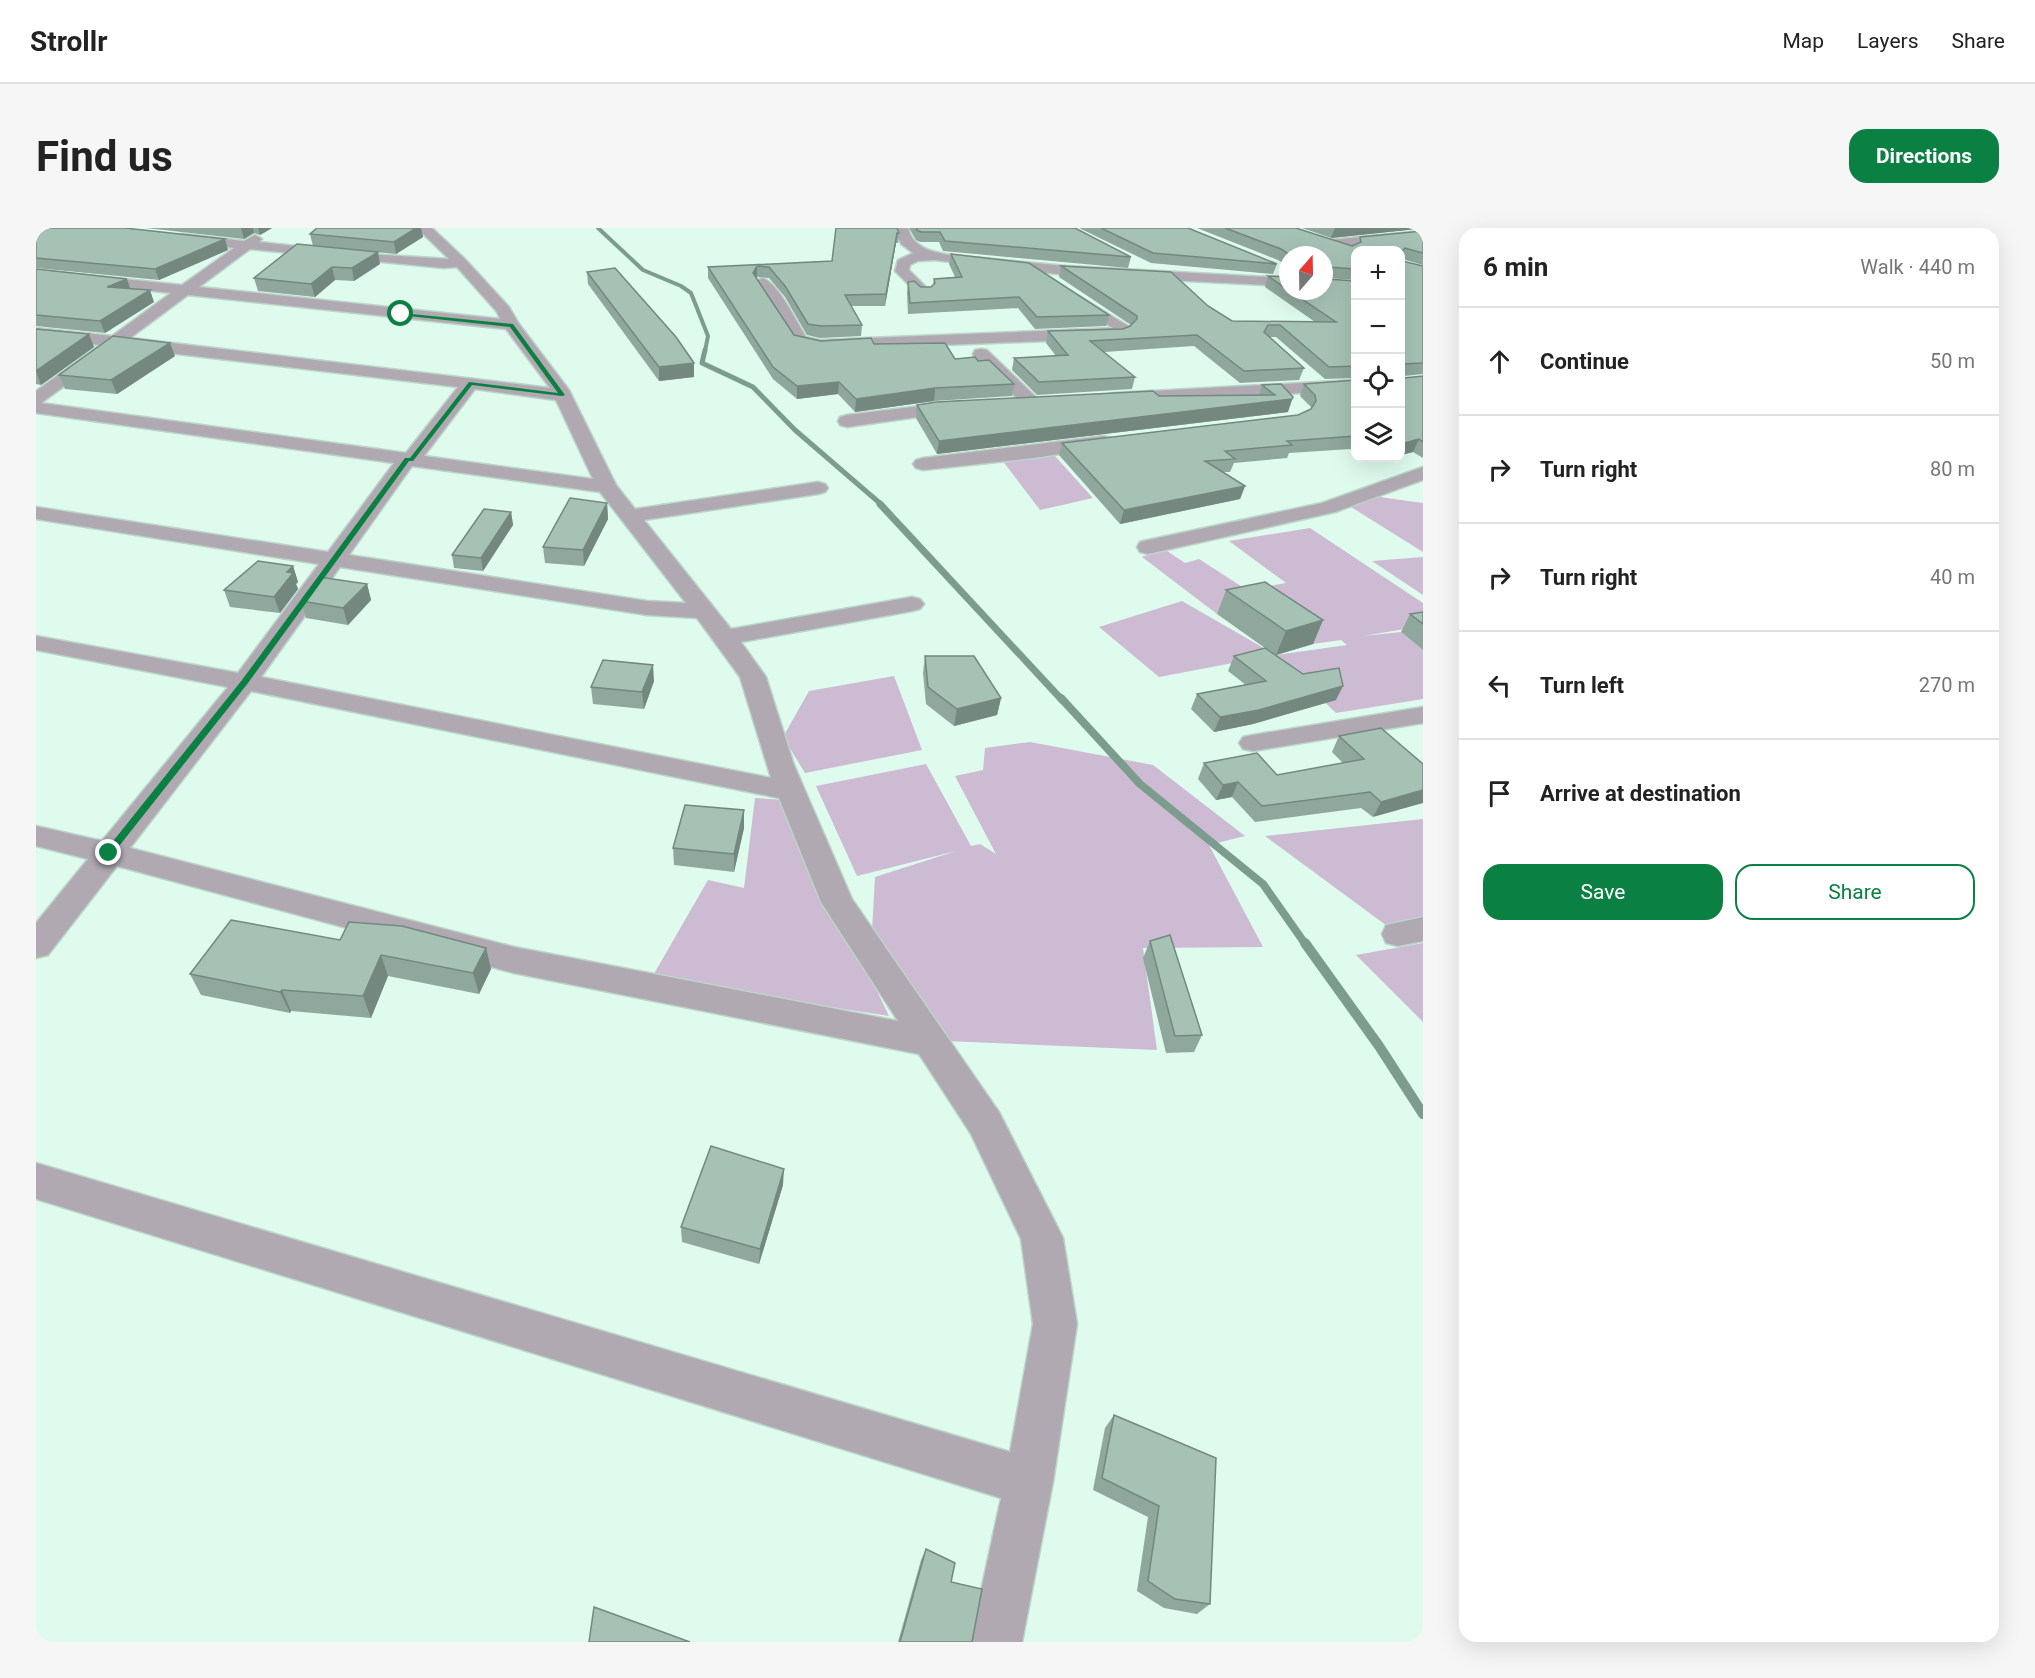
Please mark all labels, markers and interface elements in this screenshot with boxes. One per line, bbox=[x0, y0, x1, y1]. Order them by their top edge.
text: Strollr bbox=[30, 25, 107, 58]
text: Map bbox=[1782, 29, 1824, 53]
text: Layers bbox=[1857, 29, 1918, 53]
text: Share bbox=[1951, 29, 2005, 53]
button: Directions bbox=[1849, 129, 1999, 183]
text: Find us bbox=[36, 132, 173, 181]
north arrow bbox=[1279, 246, 1333, 300]
map controls bbox=[1351, 246, 1405, 462]
button: + bbox=[1351, 246, 1405, 300]
text: 6 min bbox=[1483, 252, 1548, 282]
text: Walk · 440 m bbox=[1860, 255, 1975, 279]
route start bbox=[387, 300, 413, 326]
button: − bbox=[1351, 300, 1405, 354]
icon: ahead bbox=[1483, 345, 1516, 378]
text: Continue bbox=[1540, 349, 1629, 374]
text: 50 m bbox=[1930, 349, 1975, 373]
button: locate bbox=[1351, 354, 1405, 408]
button: layers bbox=[1351, 408, 1405, 462]
icon: right bbox=[1483, 453, 1516, 486]
text: Turn right bbox=[1540, 457, 1637, 482]
text: 80 m bbox=[1930, 457, 1975, 481]
icon: right bbox=[1483, 561, 1516, 594]
text: Turn right bbox=[1540, 565, 1637, 590]
text: 40 m bbox=[1930, 565, 1975, 589]
icon: left bbox=[1483, 669, 1516, 702]
text: Turn left bbox=[1540, 673, 1624, 698]
text: 270 m bbox=[1919, 673, 1975, 697]
icon: arrive bbox=[1483, 777, 1516, 810]
text: Arrive at destination bbox=[1540, 781, 1741, 806]
route end bbox=[95, 839, 121, 865]
button: Save bbox=[1483, 864, 1723, 920]
button: Share bbox=[1735, 864, 1975, 920]

